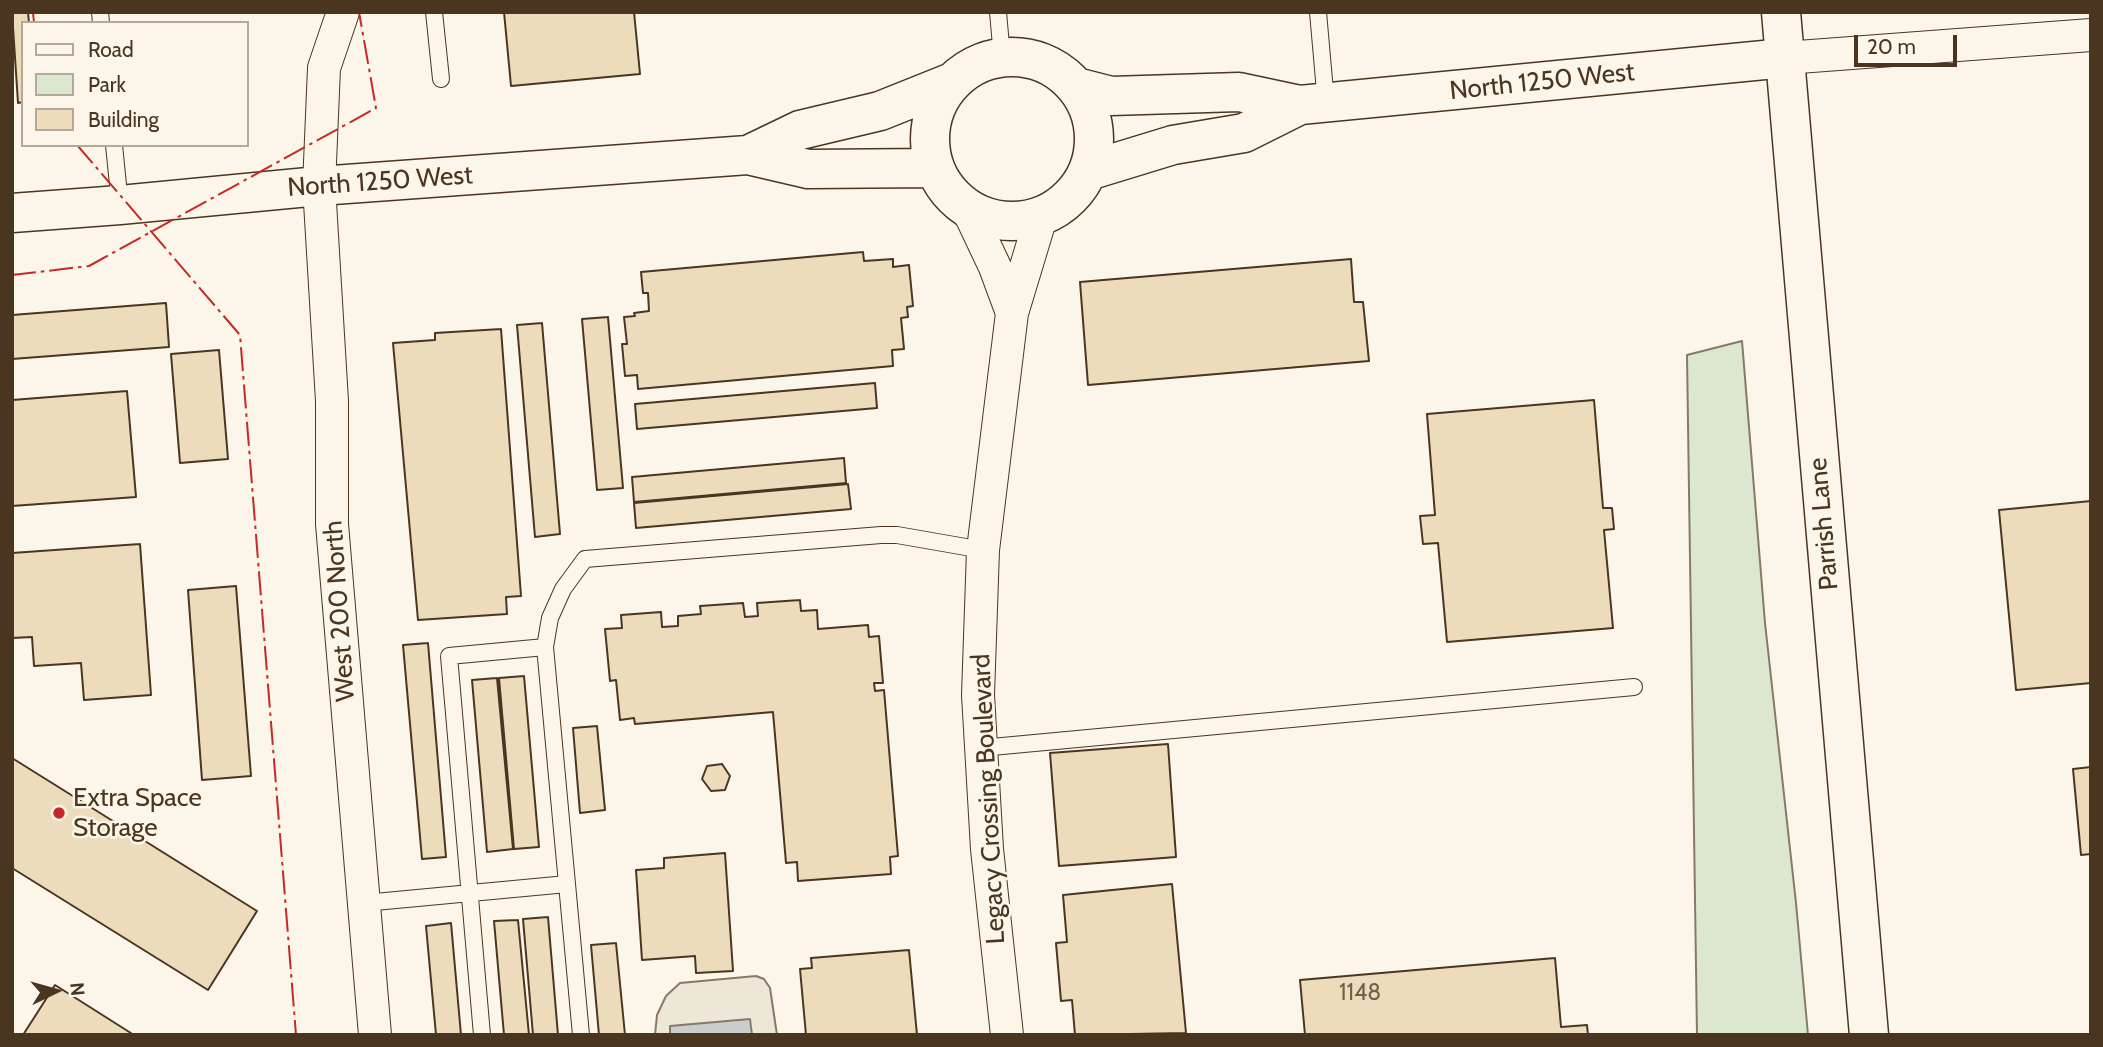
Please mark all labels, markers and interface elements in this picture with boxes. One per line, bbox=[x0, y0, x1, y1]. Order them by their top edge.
legend bbox=[21, 21, 248, 147]
scale bar bbox=[1858, 21, 1961, 65]
text: 20 m bbox=[1867, 34, 1916, 59]
text: Road bbox=[88, 37, 134, 62]
street label: North 1250 West bbox=[1448, 57, 1636, 107]
text: Park bbox=[88, 72, 126, 97]
text: Building bbox=[88, 107, 159, 132]
street label: North 1250 West bbox=[286, 160, 474, 204]
street label: Parrish Lane bbox=[1803, 456, 1845, 592]
street label: West 200 North bbox=[318, 519, 362, 703]
street label: Legacy Crossing Boulevard bbox=[966, 653, 1012, 945]
place label: Extra Space Storage bbox=[73, 782, 202, 844]
marker: Extra Space Storage bbox=[51, 805, 67, 821]
north arrow bbox=[21, 956, 91, 1026]
house number: 1148 bbox=[1339, 979, 1381, 1007]
text: N bbox=[65, 981, 89, 997]

